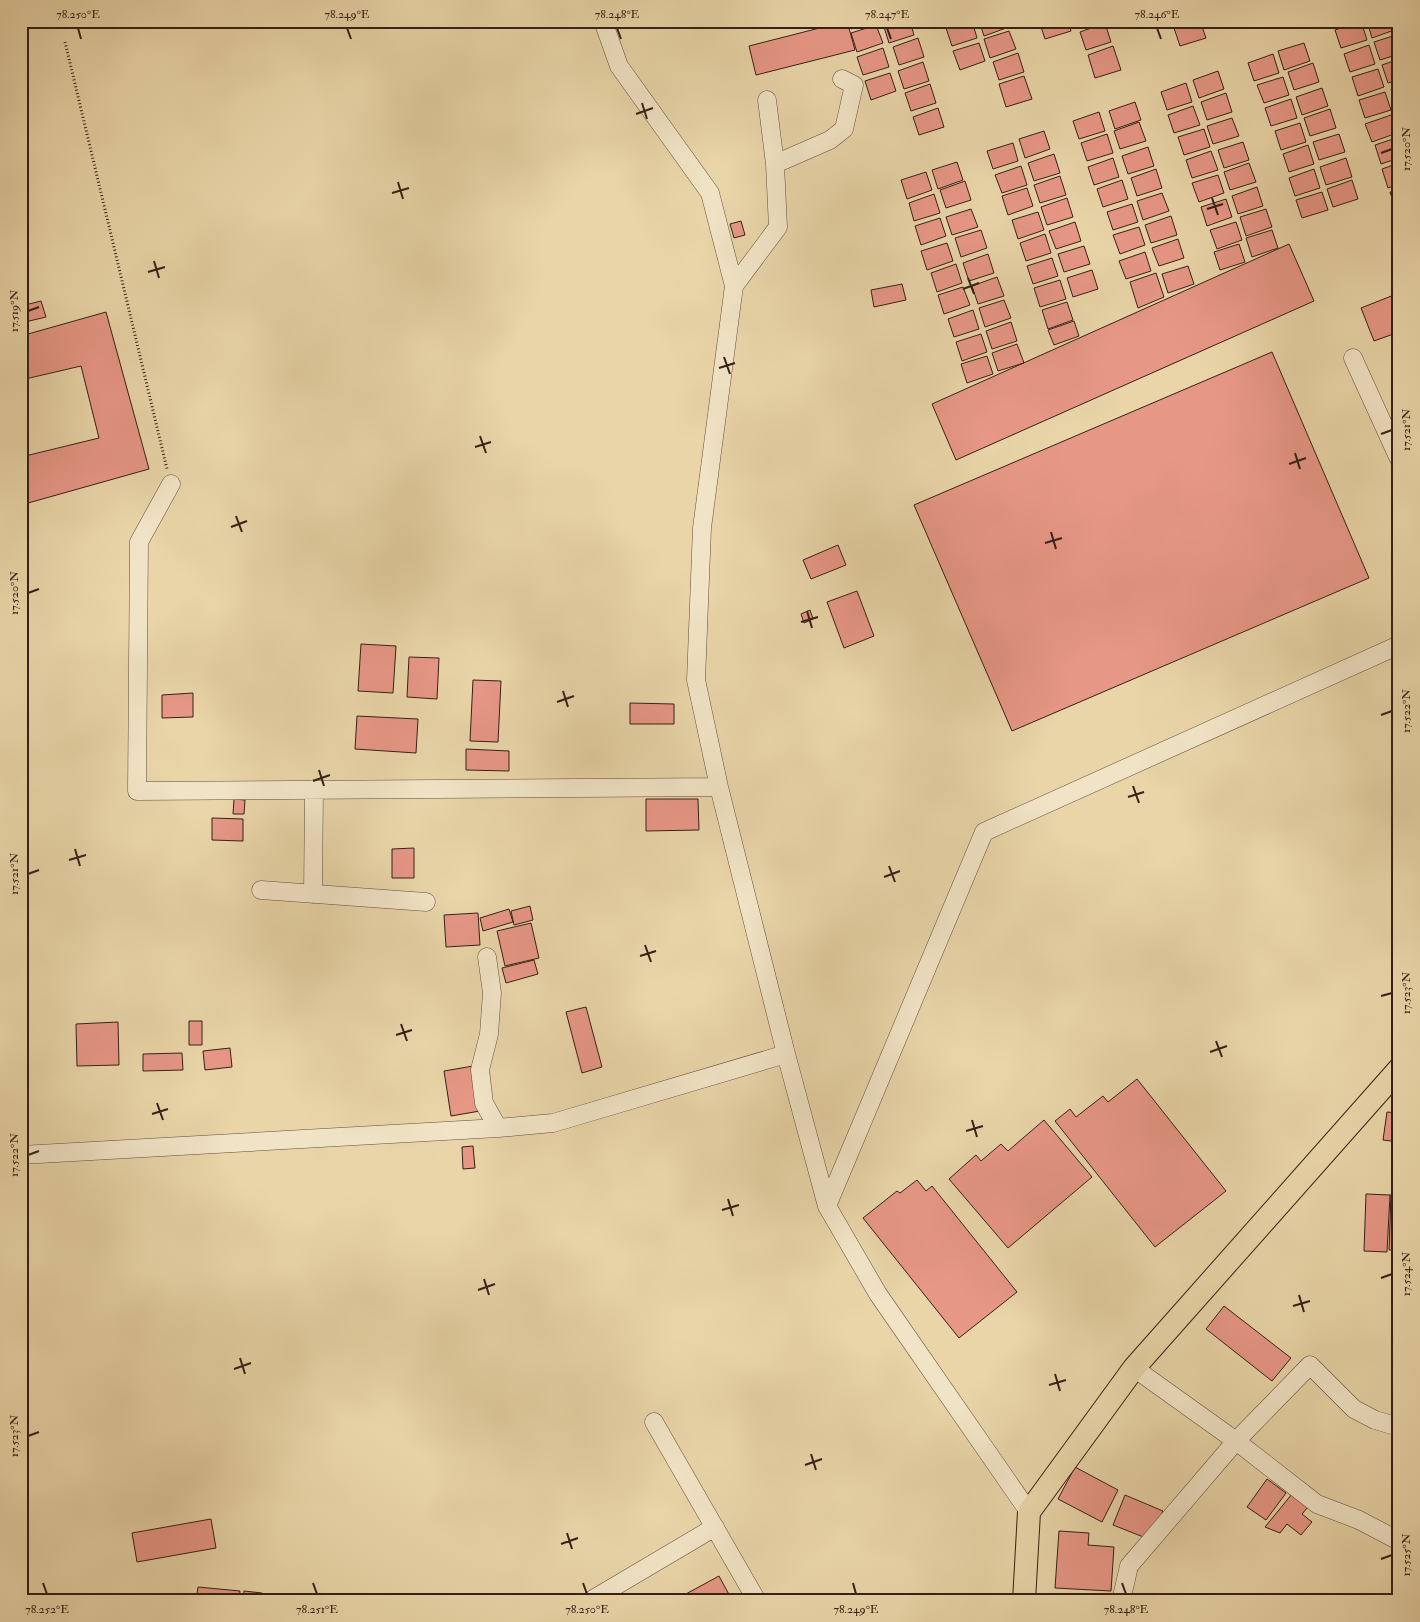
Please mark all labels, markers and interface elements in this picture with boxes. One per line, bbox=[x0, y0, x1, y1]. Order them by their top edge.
text: 78.250°E bbox=[56, 7, 100, 22]
text: 78.249°E bbox=[324, 7, 370, 22]
text: 78.248°E bbox=[595, 7, 640, 22]
text: 78.247°E bbox=[865, 7, 909, 22]
text: 78.246°E bbox=[1135, 7, 1180, 22]
text: 17.520°N bbox=[1399, 127, 1414, 171]
text: 17.519°N bbox=[7, 290, 22, 332]
text: 17.521°N bbox=[1399, 409, 1414, 451]
text: 17.520°N bbox=[7, 571, 22, 615]
text: 17.522°N bbox=[1399, 689, 1414, 733]
text: 17.521°N bbox=[7, 853, 22, 895]
text: 17.523°N bbox=[1399, 971, 1414, 1014]
text: 17.522°N bbox=[7, 1133, 22, 1177]
text: 17.524°N bbox=[1399, 1252, 1414, 1296]
text: 17.523°N bbox=[7, 1414, 22, 1457]
text: 17.525°N bbox=[1399, 1533, 1414, 1577]
text: 78.252°E bbox=[25, 1602, 69, 1617]
text: 78.251°E bbox=[296, 1602, 338, 1617]
text: 78.250°E bbox=[565, 1602, 609, 1617]
text: 78.249°E bbox=[833, 1602, 879, 1617]
text: 78.248°E bbox=[1104, 1602, 1149, 1617]

